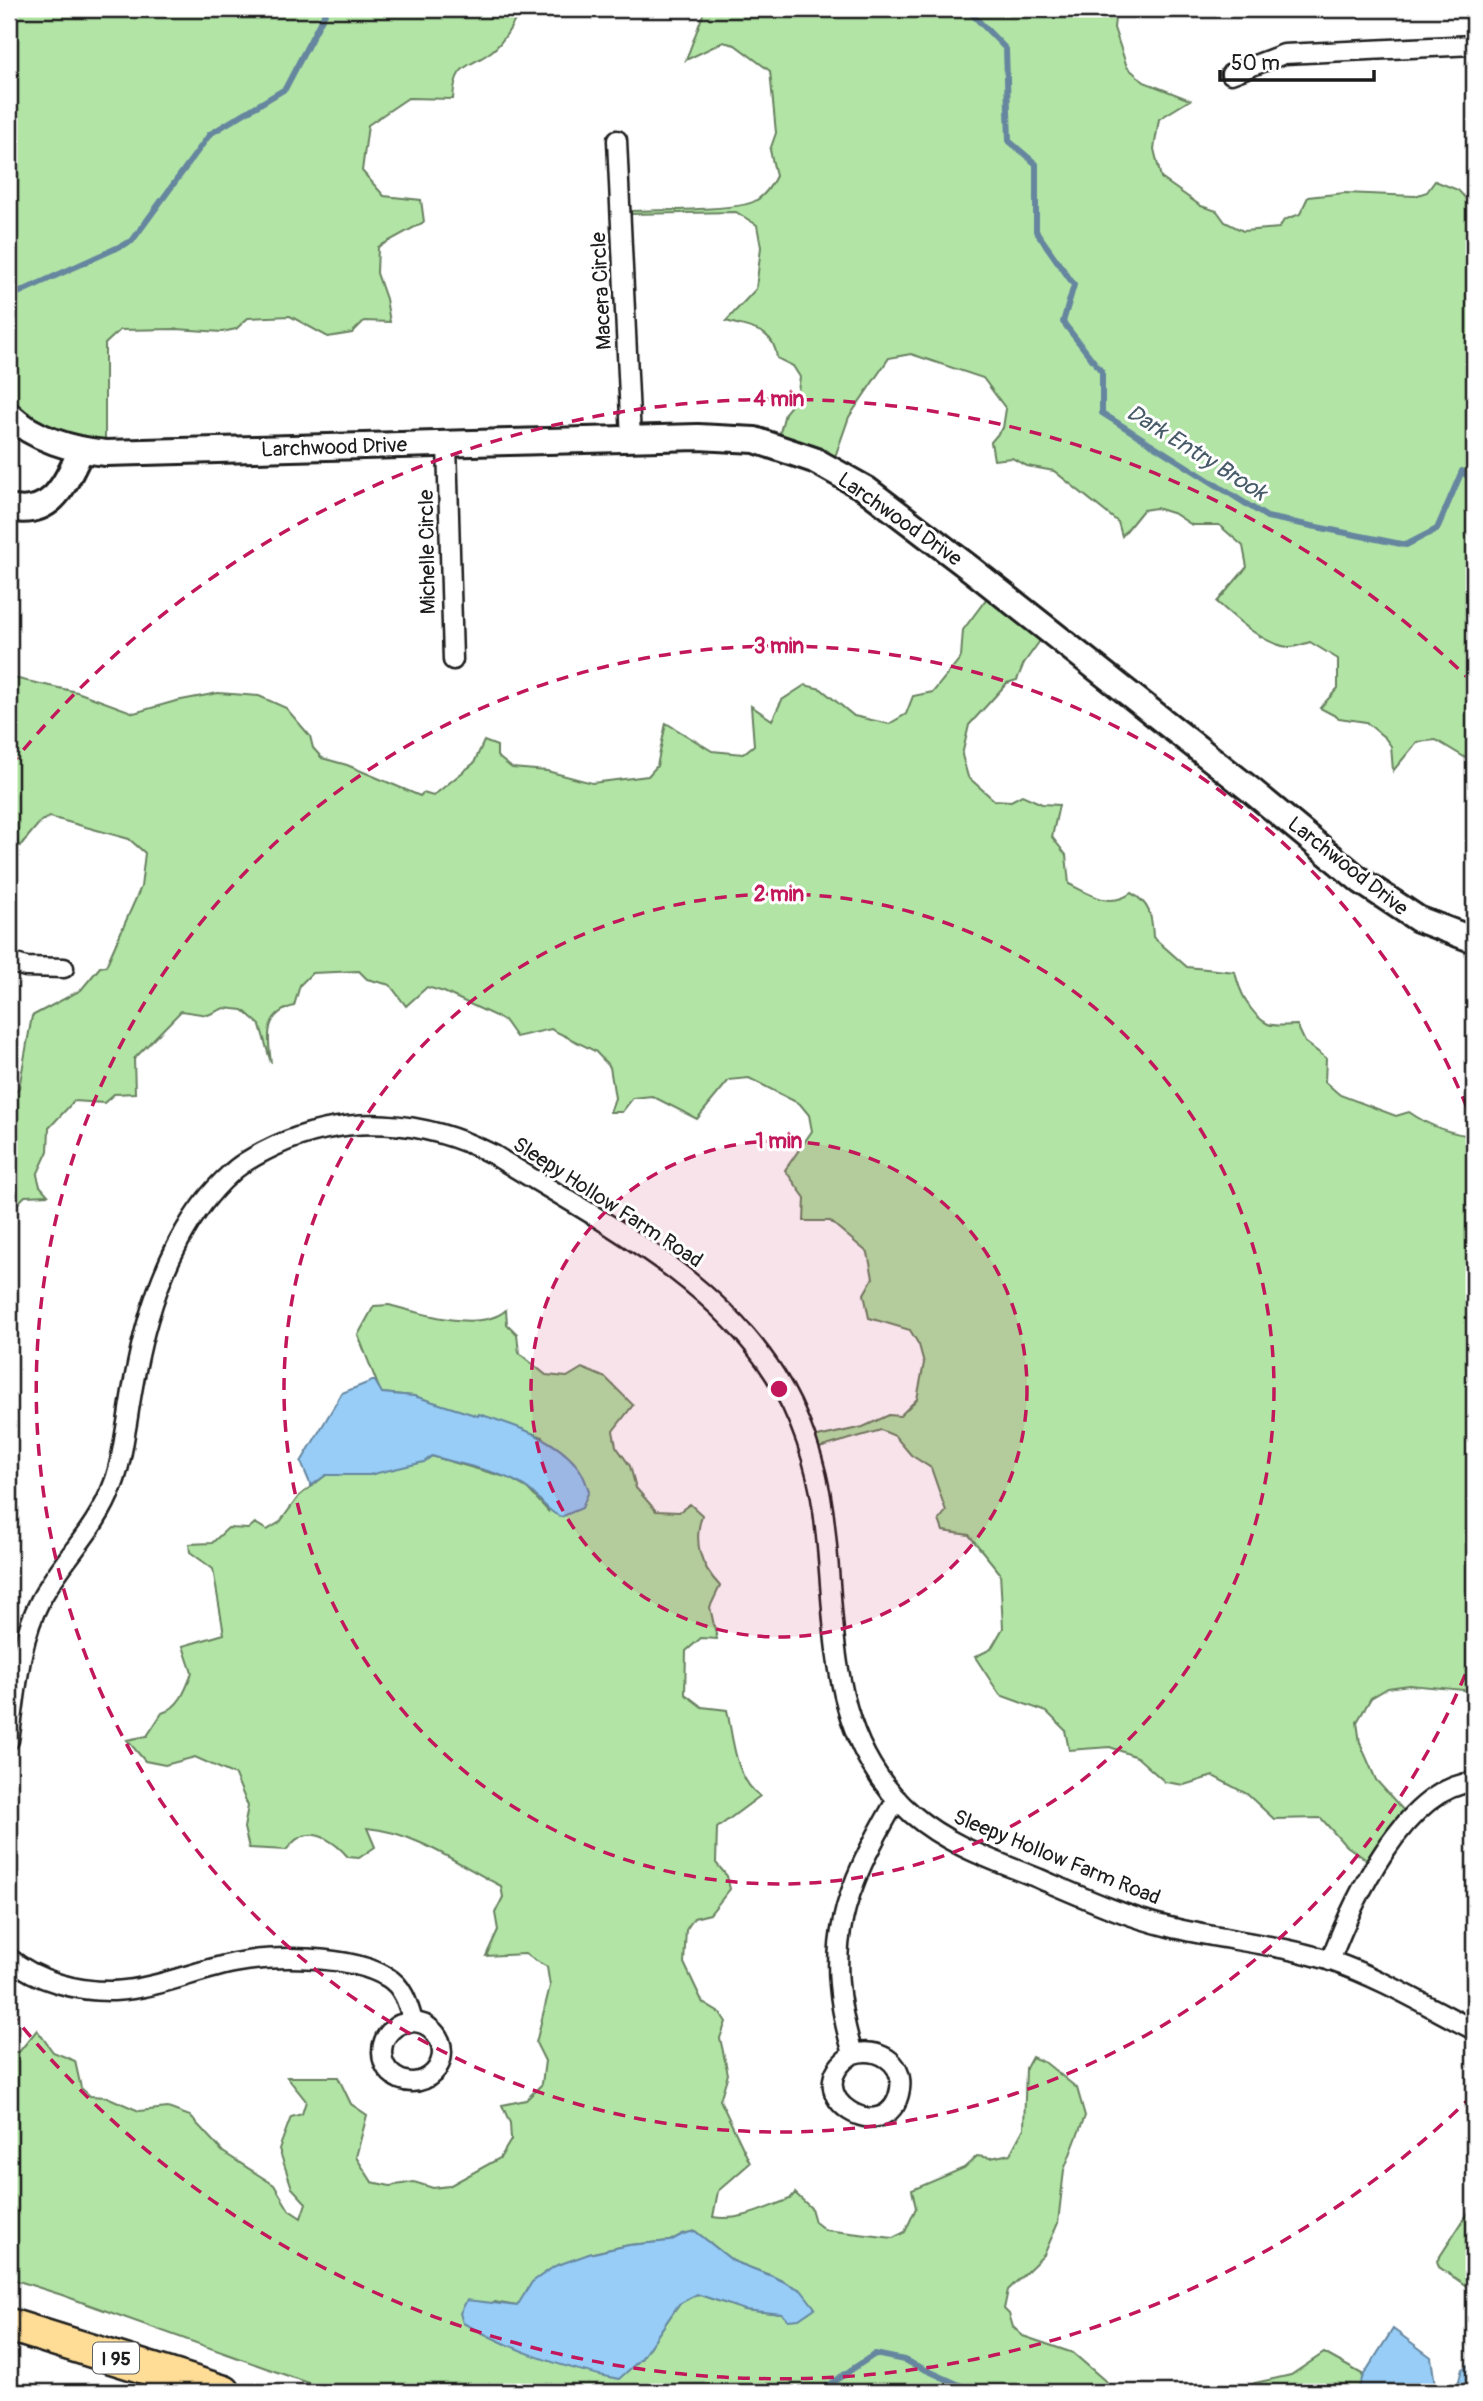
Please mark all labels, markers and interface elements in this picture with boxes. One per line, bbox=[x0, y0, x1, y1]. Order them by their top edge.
scale bar bbox=[1220, 38, 1374, 82]
text: 50 m bbox=[1231, 50, 1280, 77]
street label: Macera Circle bbox=[585, 231, 618, 351]
text: 4 min bbox=[754, 386, 805, 413]
water label: Dark Entry Brook bbox=[1121, 398, 1274, 508]
street label: Larchwood Drive bbox=[261, 431, 408, 464]
street label: Larchwood Drive bbox=[832, 466, 968, 573]
street label: Michelle Circle bbox=[413, 489, 442, 615]
text: 3 min bbox=[754, 633, 804, 660]
street label: Larchwood Drive bbox=[1282, 811, 1414, 922]
text: 2 min bbox=[754, 881, 804, 908]
text: 1 min bbox=[756, 1128, 803, 1155]
street label: Sleepy Hollow Farm Road bbox=[508, 1131, 708, 1274]
centre of rings bbox=[767, 1377, 791, 1401]
street label: Sleepy Hollow Farm Road bbox=[949, 1804, 1164, 1911]
road number: I 95 bbox=[93, 2342, 139, 2374]

